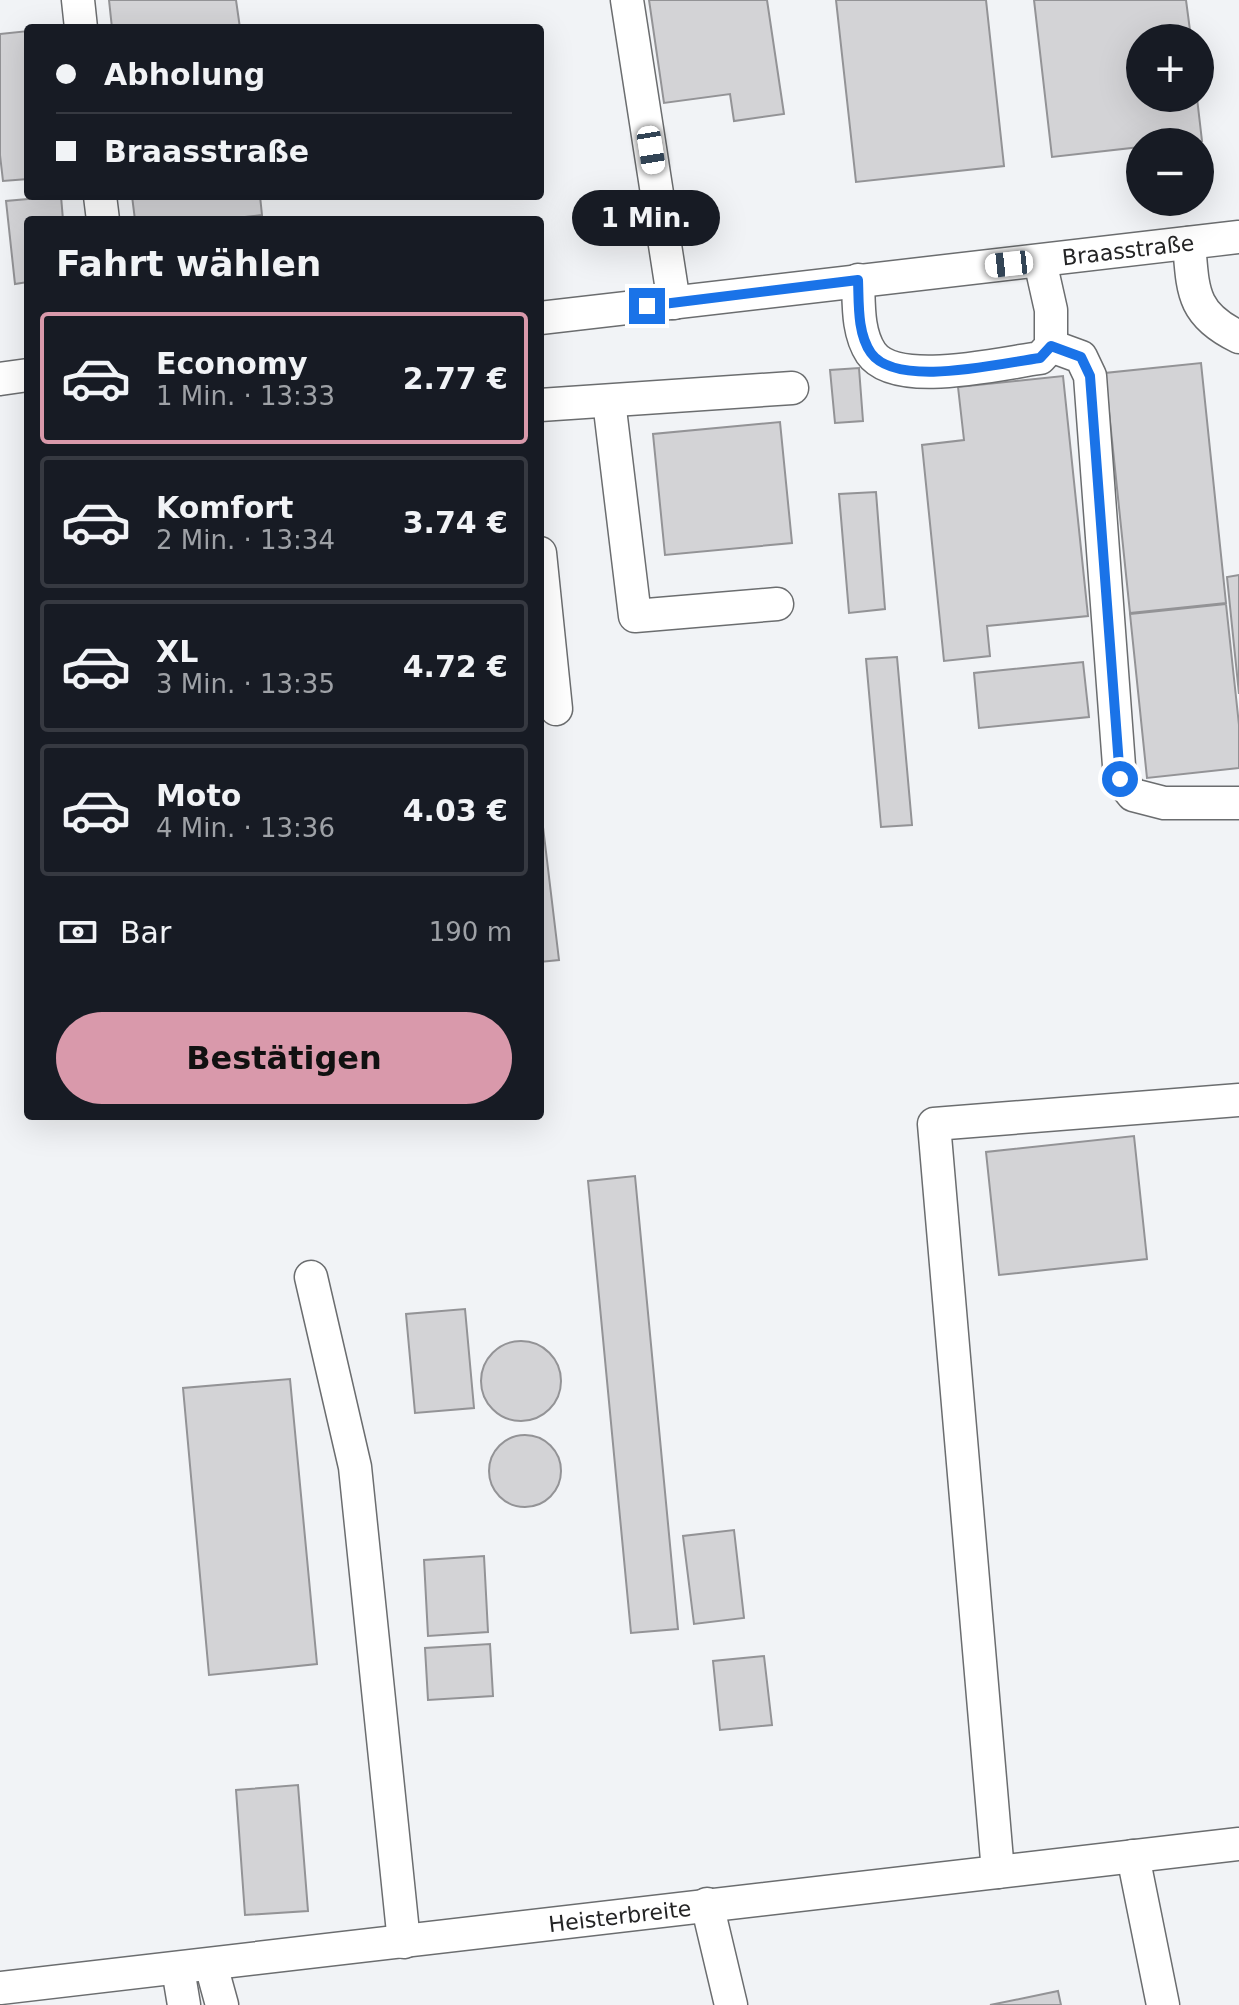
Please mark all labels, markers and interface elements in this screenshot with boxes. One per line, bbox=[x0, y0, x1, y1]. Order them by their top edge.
map controls bbox=[1126, 24, 1214, 216]
button: + bbox=[1126, 24, 1214, 112]
text: Abholung bbox=[104, 57, 265, 92]
car bbox=[635, 124, 667, 176]
button: − bbox=[1126, 128, 1214, 216]
text: Braasstraße bbox=[104, 134, 309, 169]
callout: 1 Min. bbox=[573, 190, 721, 246]
text: 1 Min. bbox=[601, 203, 691, 233]
street label: Braasstraße bbox=[1061, 230, 1195, 270]
text: Fahrt wählen bbox=[56, 243, 321, 284]
car bbox=[984, 250, 1034, 278]
route end bbox=[629, 288, 665, 324]
icon: car bbox=[60, 342, 132, 414]
text: Economy bbox=[156, 346, 308, 381]
text: 2.77 € bbox=[403, 361, 508, 396]
text: 1 Min. · 13:33 bbox=[156, 381, 335, 411]
icon: car bbox=[60, 486, 132, 558]
text: Komfort bbox=[156, 490, 293, 525]
text: 3.74 € bbox=[403, 505, 508, 540]
text: 2 Min. · 13:34 bbox=[156, 525, 335, 555]
icon: car bbox=[60, 630, 132, 702]
text: XL bbox=[156, 634, 198, 669]
text: 4.72 € bbox=[403, 649, 508, 684]
text: 3 Min. · 13:35 bbox=[156, 669, 335, 699]
route start bbox=[1102, 761, 1138, 797]
icon: car bbox=[60, 774, 132, 846]
text: Moto bbox=[156, 778, 241, 813]
text: 4.03 € bbox=[403, 793, 508, 828]
text: 4 Min. · 13:36 bbox=[156, 813, 335, 843]
icon: cash bbox=[56, 910, 100, 954]
text: Bar bbox=[120, 915, 171, 950]
text: 190 m bbox=[429, 917, 512, 947]
button: Bestätigen bbox=[56, 1012, 512, 1104]
street label: Heisterbreite bbox=[547, 1895, 692, 1937]

